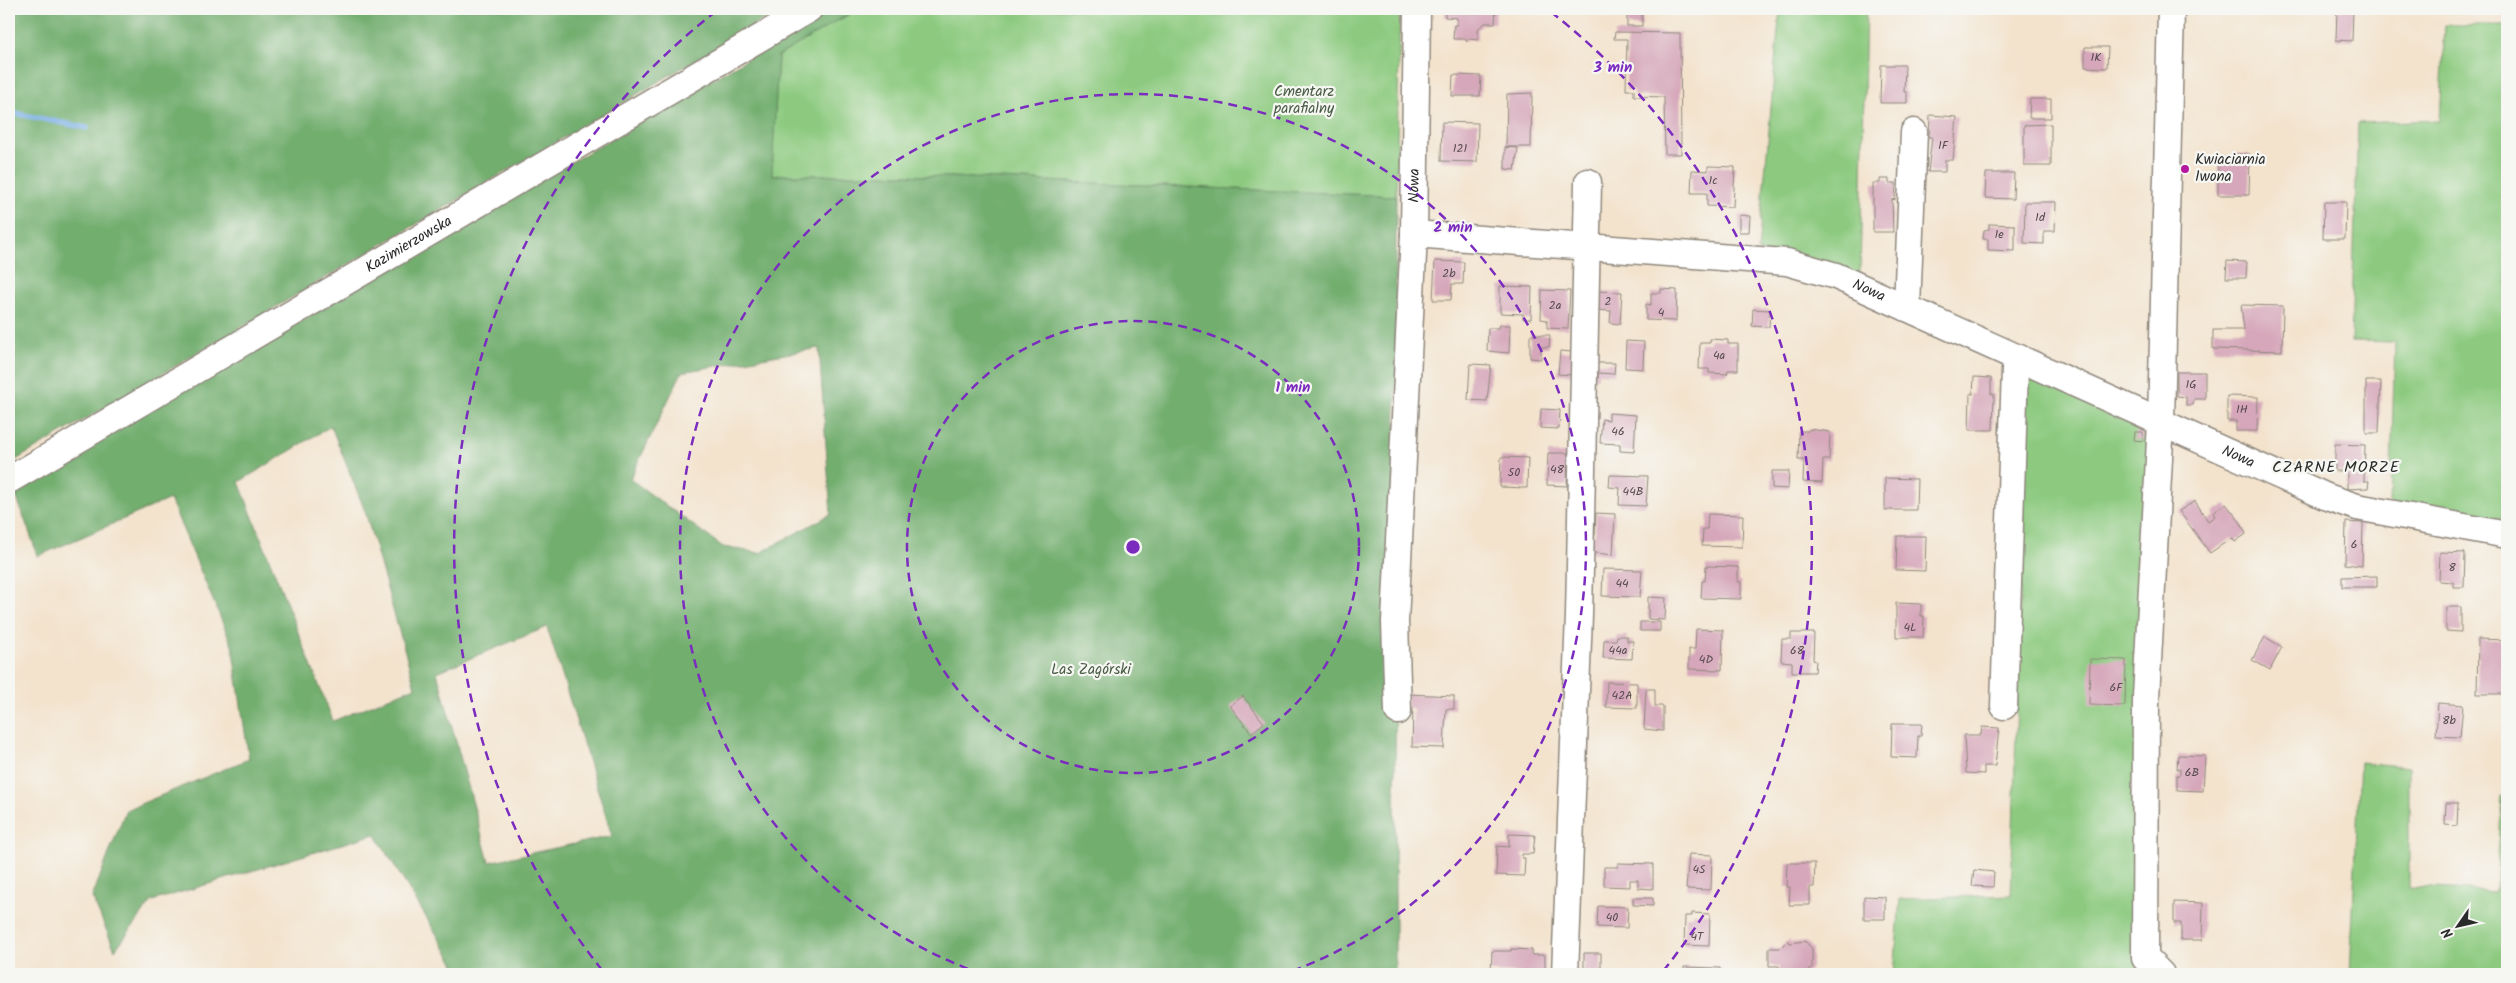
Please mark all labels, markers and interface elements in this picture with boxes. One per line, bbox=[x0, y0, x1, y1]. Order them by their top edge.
house number: 1K bbox=[2091, 48, 2102, 67]
text: 3 min bbox=[1593, 56, 1632, 80]
park label: Cmentarz parafialny bbox=[1273, 80, 1335, 121]
house number: 1F bbox=[1938, 136, 1950, 155]
house number: 121 bbox=[1453, 139, 1467, 158]
place label: Kwiaciarnia Iwona bbox=[2195, 148, 2265, 189]
marker: Kwiaciarnia Iwona bbox=[2179, 163, 2191, 175]
street label: Nowa bbox=[1402, 168, 1427, 203]
house number: 1c bbox=[1708, 171, 1718, 190]
house number: 1d bbox=[2035, 208, 2046, 227]
street label: Kazimierzowska bbox=[361, 210, 457, 280]
text: 2 min bbox=[1433, 216, 1473, 240]
house number: 1e bbox=[1994, 225, 2004, 244]
house number: 2b bbox=[1442, 264, 1456, 283]
street label: Nowa bbox=[1848, 273, 1889, 309]
house number: 2 bbox=[1605, 292, 1612, 311]
house number: 2a bbox=[1549, 296, 1562, 315]
house number: 4 bbox=[1658, 303, 1665, 322]
house number: 4a bbox=[1713, 346, 1725, 365]
house number: 1G bbox=[2185, 375, 2197, 394]
text: 1 min bbox=[1276, 376, 1310, 400]
house number: 1H bbox=[2236, 400, 2248, 419]
house number: 46 bbox=[1611, 422, 1625, 441]
street label: Nowa bbox=[2218, 439, 2259, 475]
district label: CZARNE MORZE bbox=[2272, 455, 2400, 480]
house number: 48 bbox=[1550, 460, 1565, 479]
house number: 50 bbox=[1508, 463, 1520, 482]
house number: 44B bbox=[1623, 482, 1643, 501]
house number: 6 bbox=[2351, 535, 2357, 554]
centre of rings bbox=[1124, 538, 1142, 556]
house number: 8 bbox=[2448, 558, 2456, 577]
house number: 44 bbox=[1615, 574, 1629, 593]
house number: 4L bbox=[1903, 618, 1917, 637]
house number: 44a bbox=[1609, 641, 1628, 660]
house number: 68 bbox=[1790, 641, 1805, 660]
house number: 4D bbox=[1699, 650, 1713, 669]
park label: Las Zagórski bbox=[1051, 658, 1132, 682]
house number: 6F bbox=[2110, 678, 2124, 697]
house number: 42A bbox=[1612, 686, 1632, 705]
house number: 8b bbox=[2442, 711, 2456, 730]
house number: 6B bbox=[2185, 763, 2199, 782]
house number: 4S bbox=[1693, 860, 1706, 879]
north arrow bbox=[2434, 900, 2484, 950]
house number: 40 bbox=[1606, 908, 1618, 927]
text: N bbox=[2436, 923, 2460, 943]
house number: 4T bbox=[1690, 927, 1705, 946]

